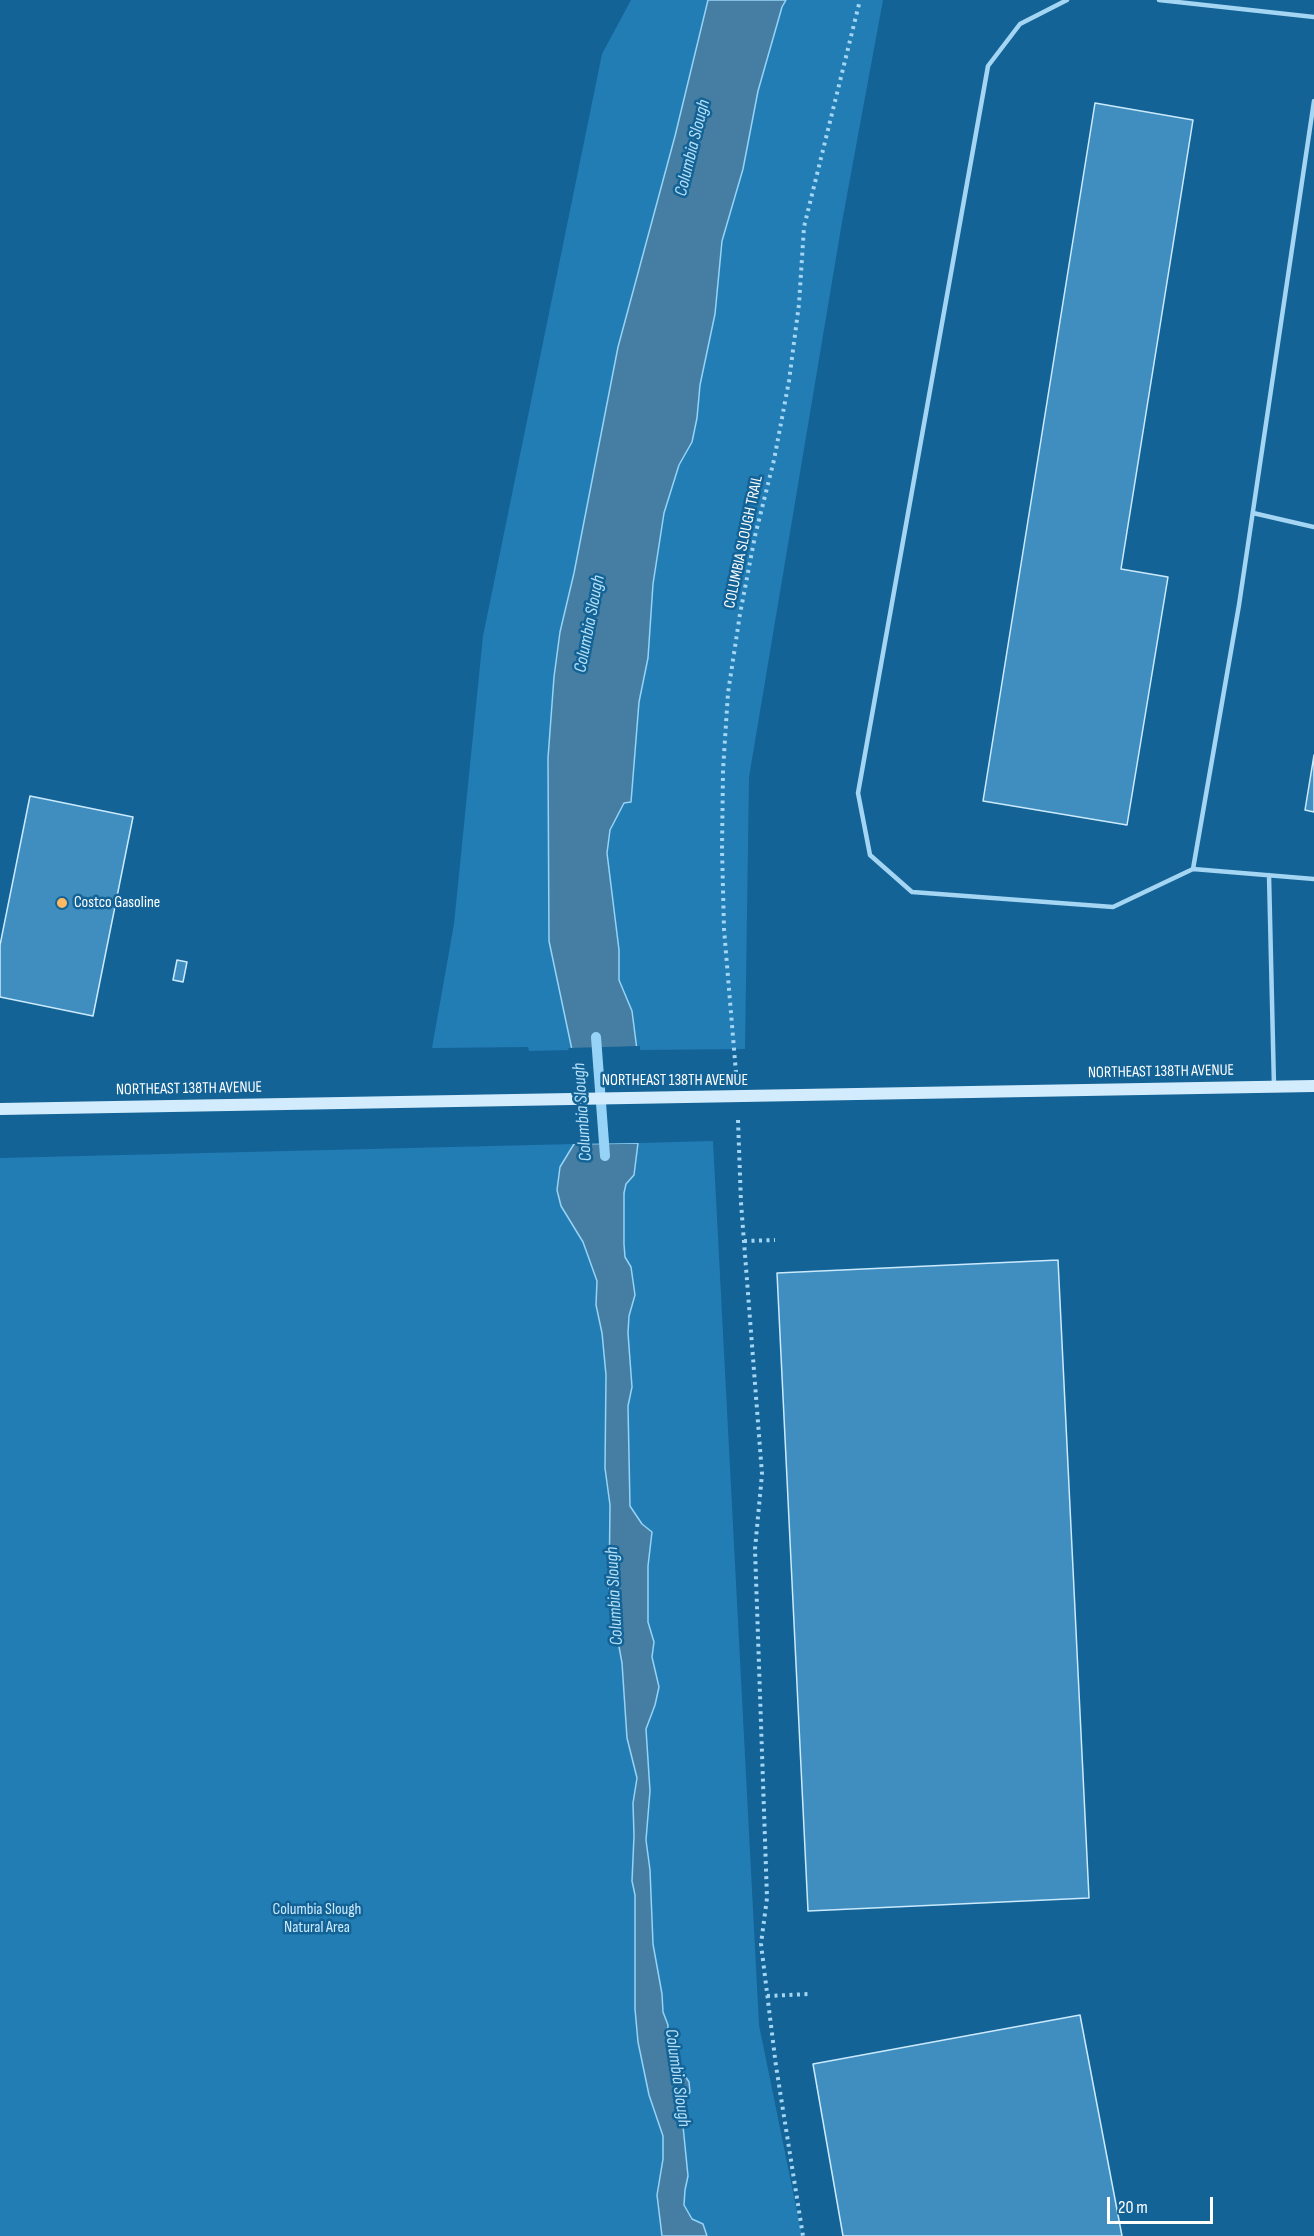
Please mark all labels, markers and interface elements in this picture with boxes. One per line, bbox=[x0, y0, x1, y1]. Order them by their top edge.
water label: Columbia Slough bbox=[671, 97, 715, 199]
street label: COLUMBIA SLOUGH TRAIL bbox=[721, 474, 767, 610]
water label: Columbia Slough bbox=[570, 573, 610, 675]
place label: Costco Gasoline bbox=[74, 893, 160, 913]
marker: Costco Gasoline bbox=[55, 896, 69, 910]
street label: NORTHEAST 138TH AVENUE bbox=[1088, 1061, 1234, 1083]
water label: Columbia Slough bbox=[569, 1062, 597, 1162]
street label: NORTHEAST 138TH AVENUE bbox=[602, 1071, 748, 1091]
street label: NORTHEAST 138TH AVENUE bbox=[116, 1078, 262, 1100]
water label: Columbia Slough bbox=[602, 1546, 628, 1646]
park label: Columbia Slough Natural Area bbox=[273, 1900, 361, 1938]
water label: Columbia Slough bbox=[659, 2028, 695, 2128]
scale bar bbox=[1110, 2185, 1216, 2223]
text: 20 m bbox=[1118, 2197, 1148, 2218]

